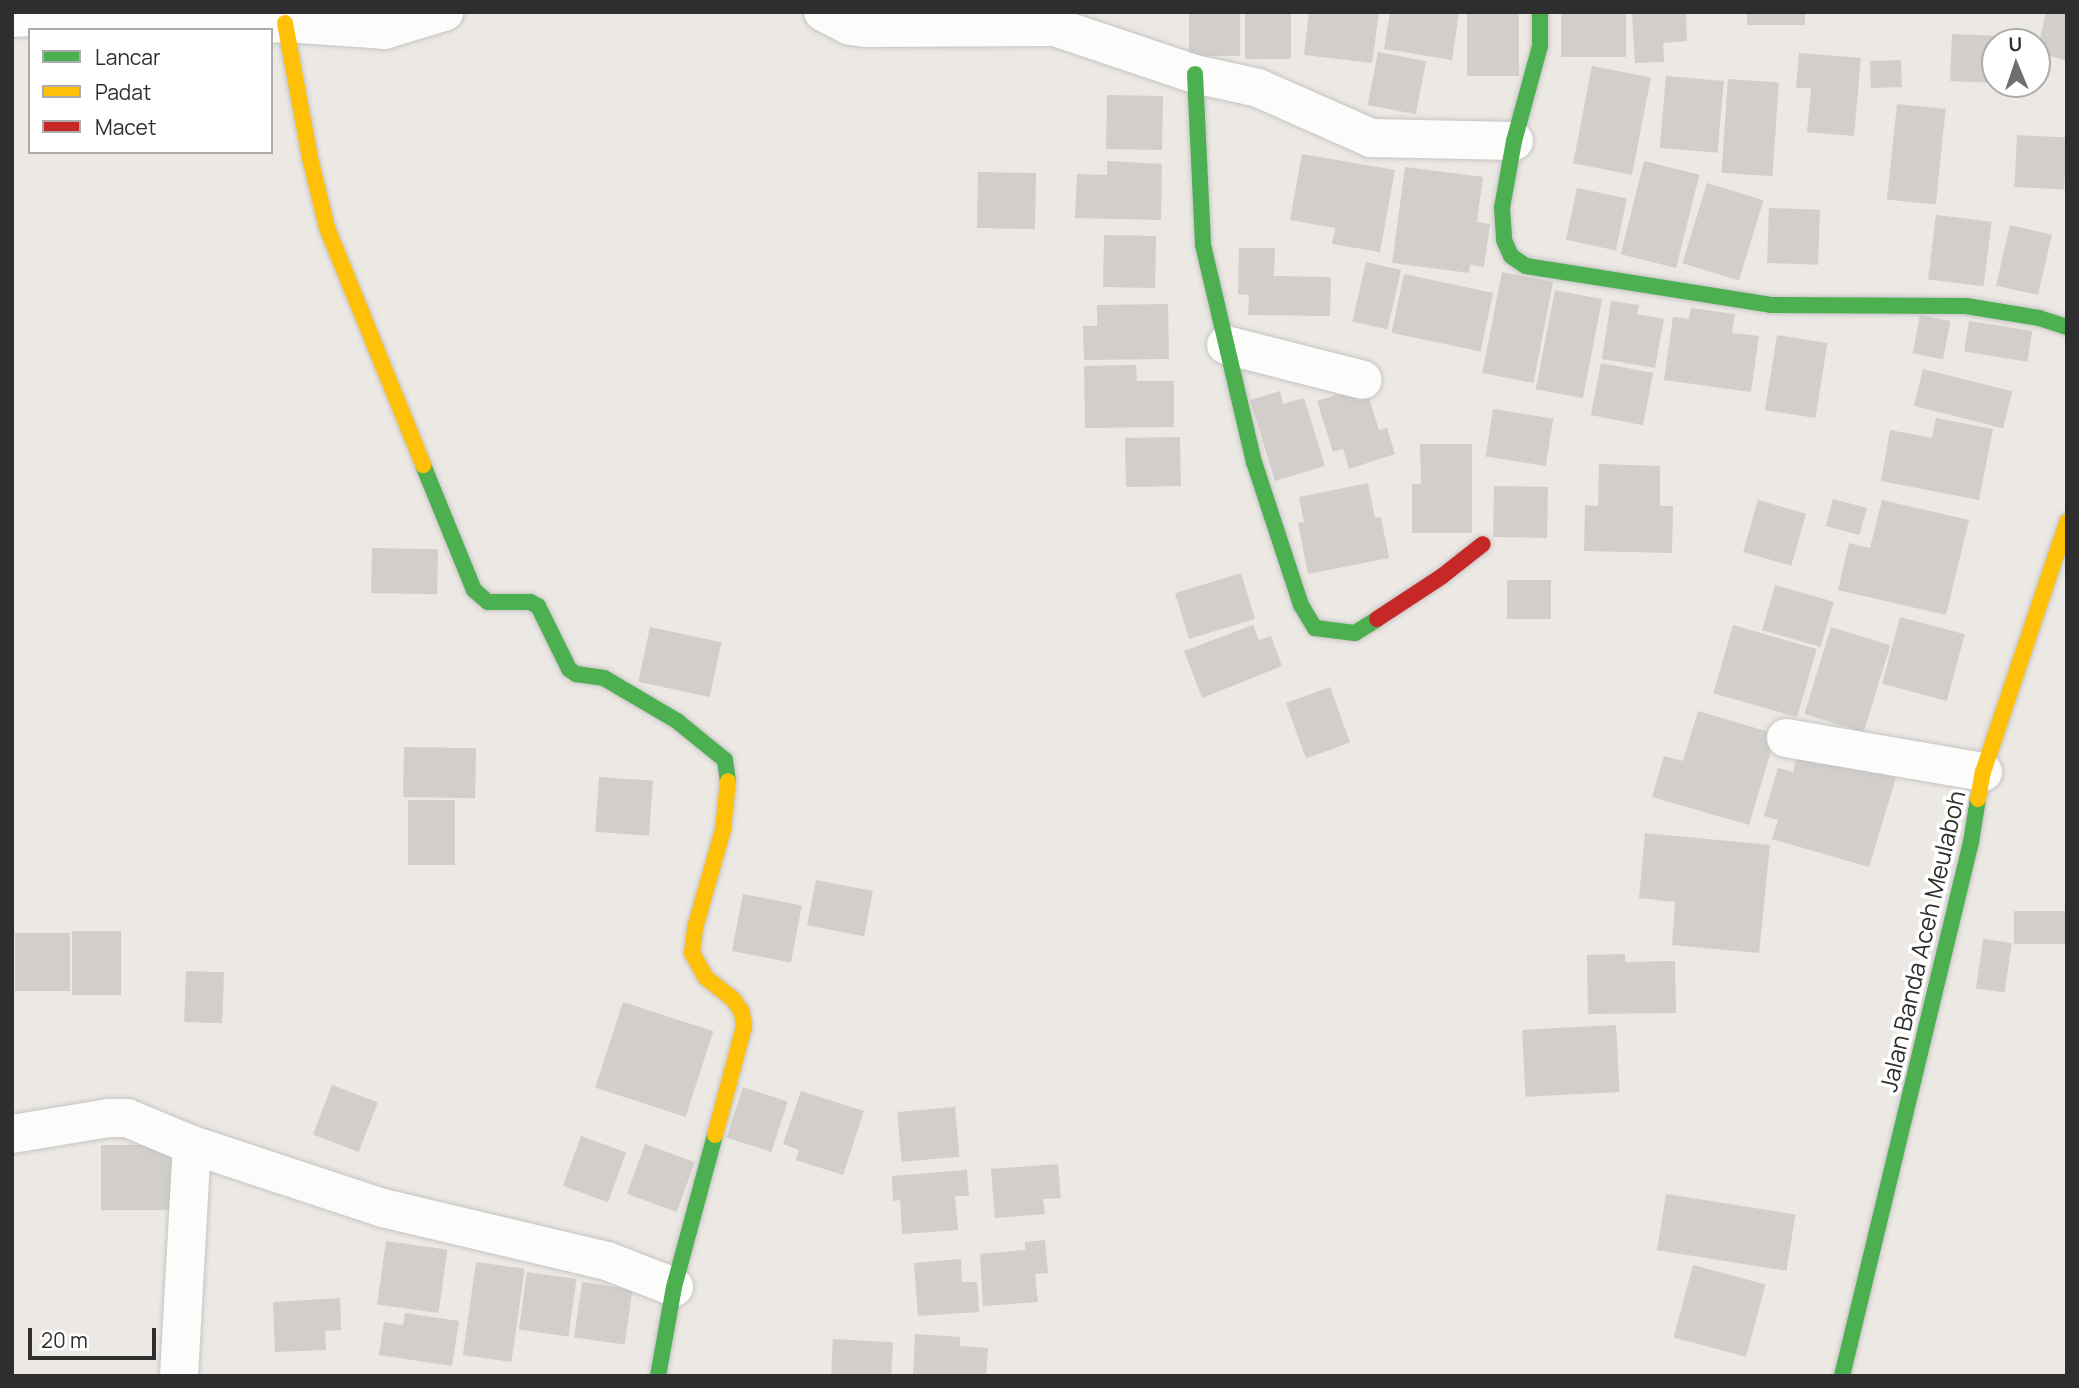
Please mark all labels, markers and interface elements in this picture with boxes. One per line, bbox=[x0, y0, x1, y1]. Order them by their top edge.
legend bbox=[28, 28, 273, 154]
north arrow bbox=[1981, 28, 2051, 98]
text: U bbox=[2008, 31, 2023, 57]
text: Lancar bbox=[95, 43, 161, 71]
text: Padat bbox=[95, 78, 151, 106]
text: Macet bbox=[95, 113, 156, 141]
street label: Jalan Banda Aceh Meulaboh bbox=[1873, 788, 1971, 1094]
scale bar bbox=[32, 1314, 159, 1358]
text: 20 m bbox=[41, 1326, 88, 1354]

